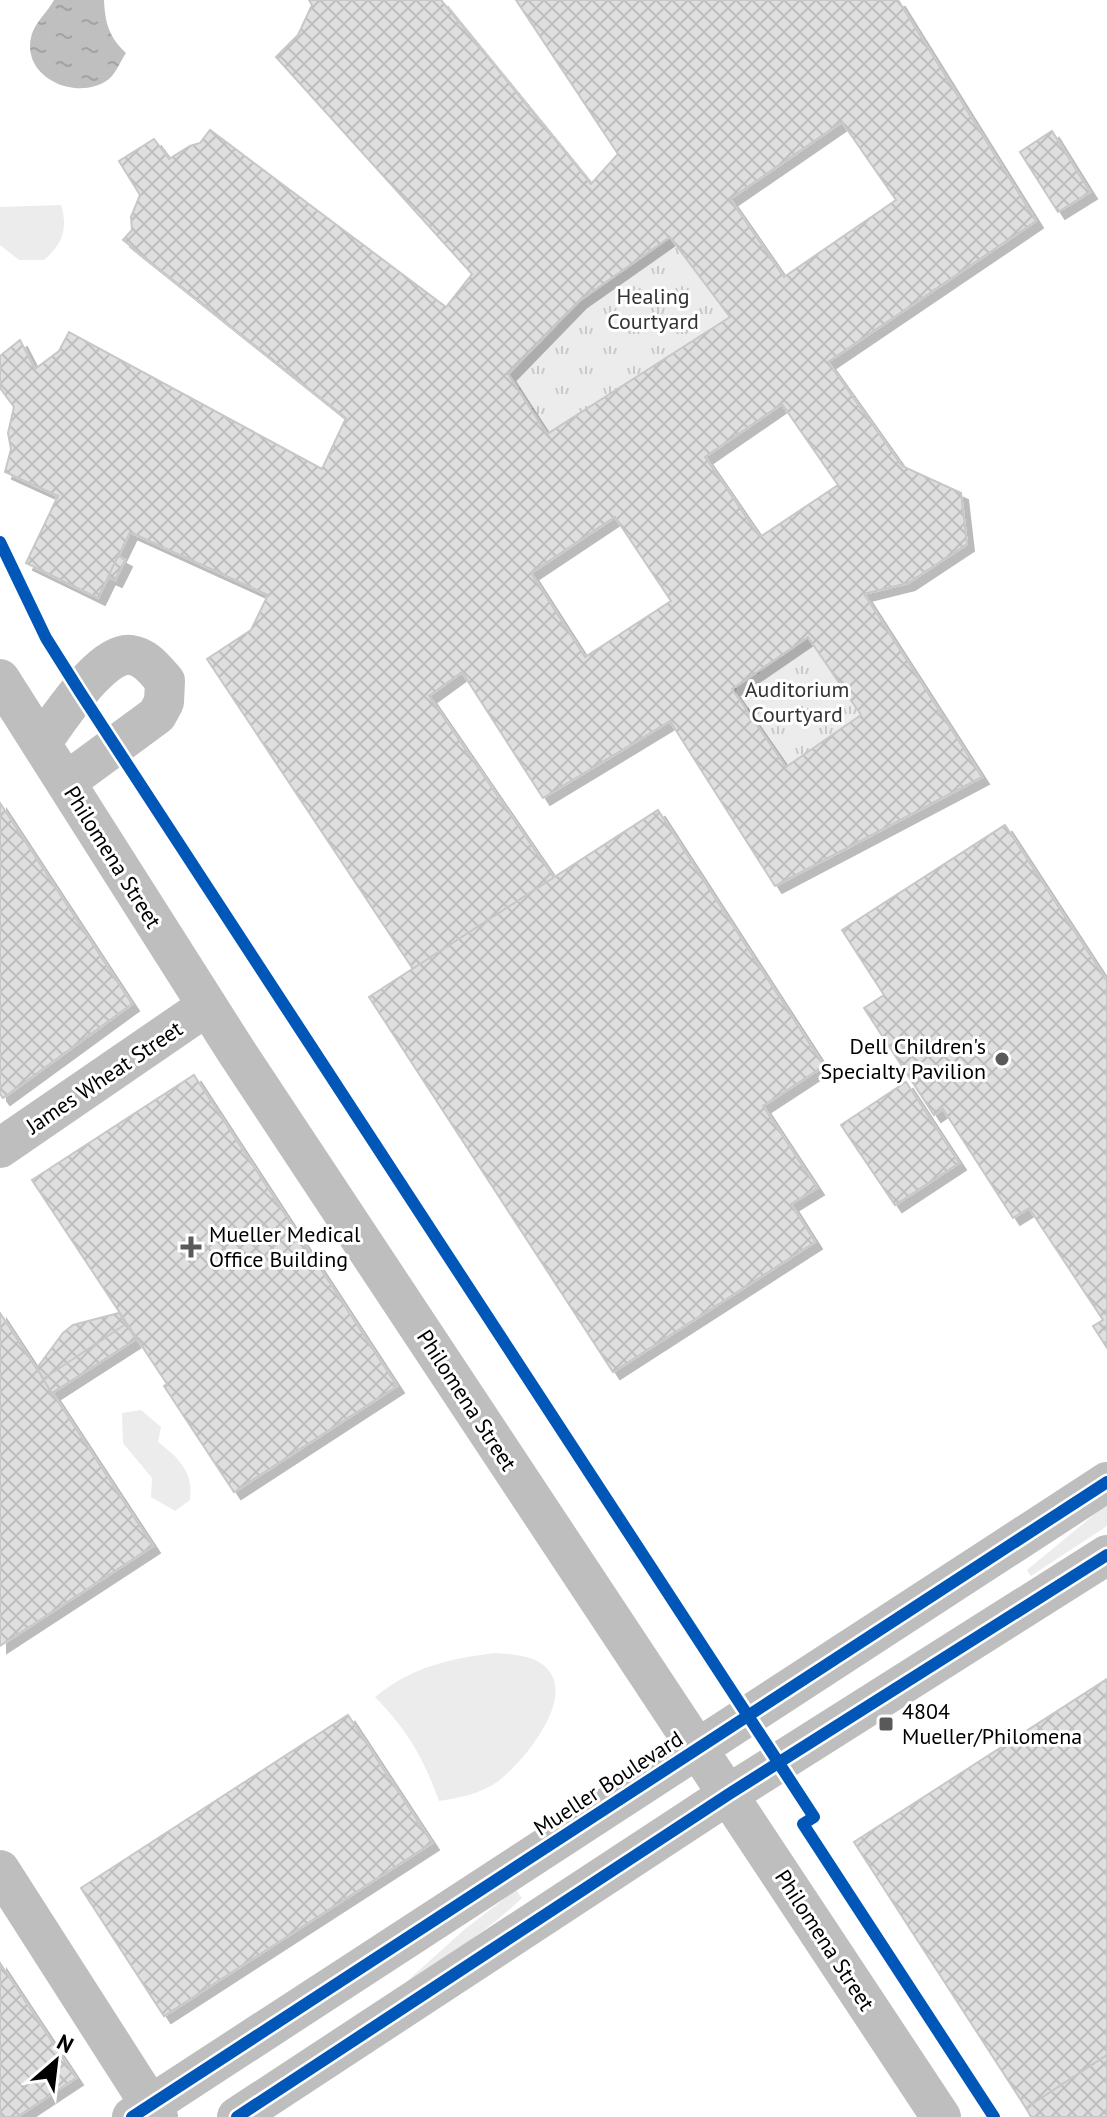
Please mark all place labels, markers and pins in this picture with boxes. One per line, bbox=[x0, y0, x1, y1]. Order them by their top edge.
place label: Dell Children's Specialty Pavilion bbox=[820, 1032, 986, 1085]
marker: Dell Children's Specialty Pavilion bbox=[993, 1050, 1011, 1068]
place label: Mueller Medical Office Building bbox=[209, 1220, 361, 1273]
marker: Mueller Medical Office Building bbox=[180, 1236, 202, 1258]
place label: 4804 Mueller/Philomena bbox=[902, 1697, 1082, 1750]
marker: 4804 Mueller/Philomena bbox=[877, 1715, 895, 1733]

